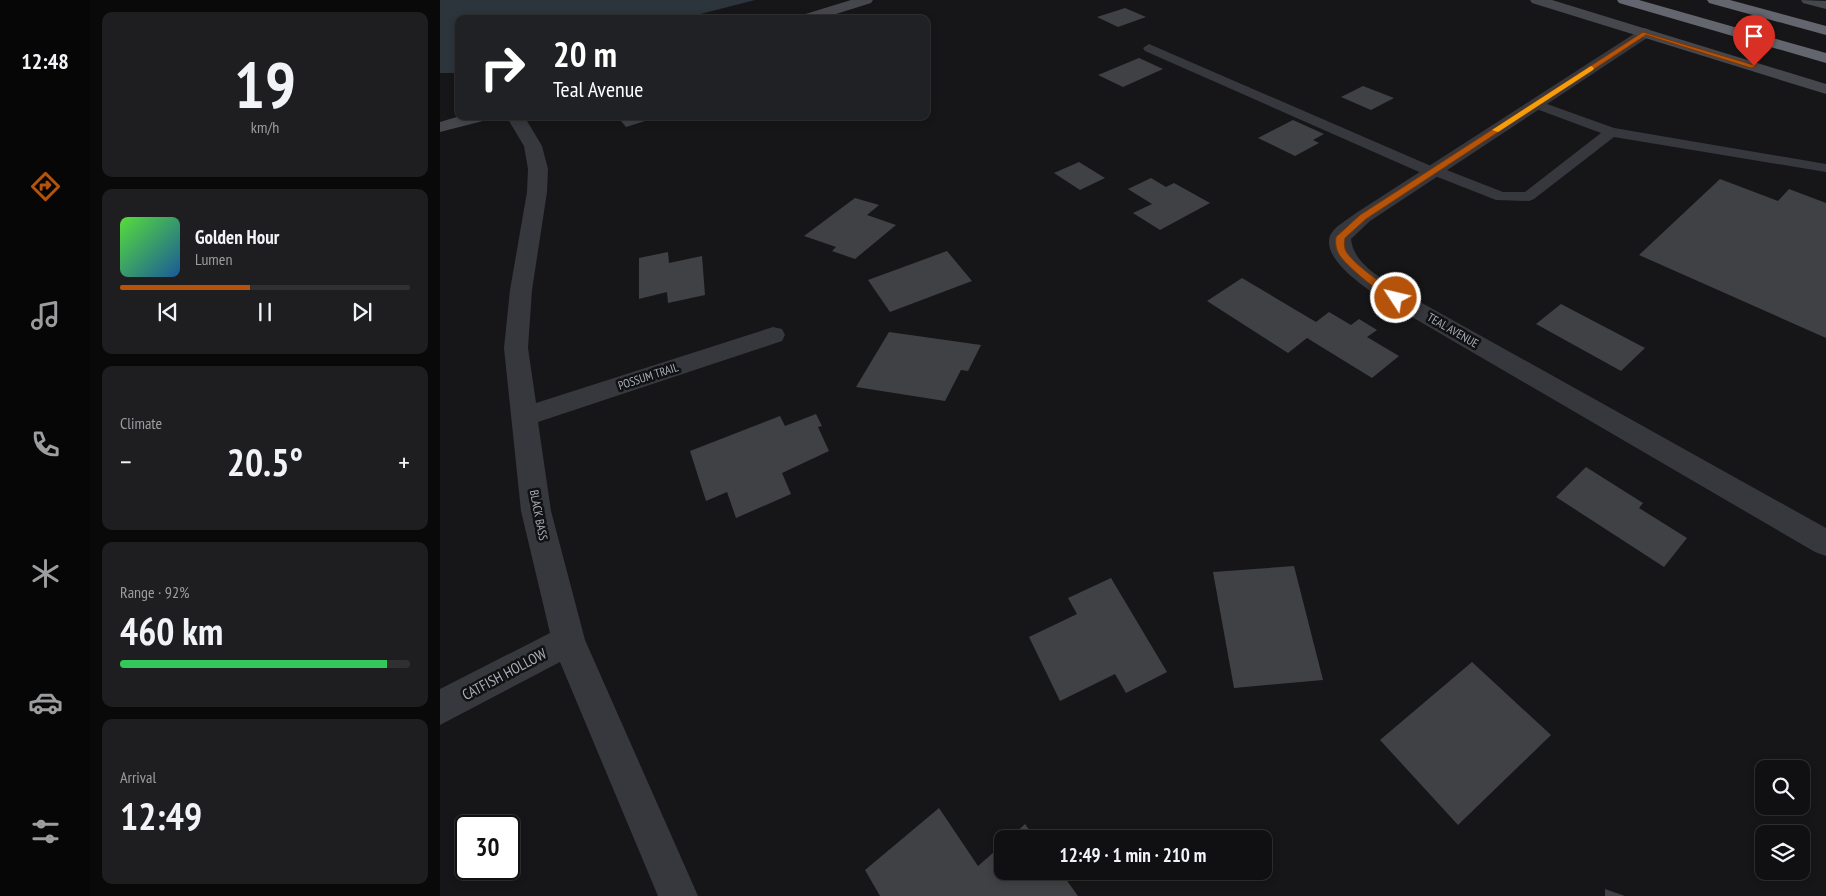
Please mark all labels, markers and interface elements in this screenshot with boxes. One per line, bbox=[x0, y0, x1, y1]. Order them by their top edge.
pin bbox=[1733, 15, 1775, 66]
icon: arrive bbox=[1740, 22, 1768, 50]
text: 20 m bbox=[553, 31, 617, 77]
icon: right bbox=[470, 35, 535, 100]
text: 19 bbox=[234, 42, 296, 126]
text: 12:48 bbox=[21, 47, 69, 75]
text: Teal Avenue bbox=[553, 75, 643, 103]
text: km/h bbox=[251, 117, 279, 137]
icon: directions bbox=[28, 169, 63, 204]
text: Golden Hour bbox=[195, 225, 279, 249]
text: Lumen bbox=[195, 249, 232, 269]
position arrow bbox=[1369, 271, 1421, 323]
icon: music bbox=[28, 298, 63, 333]
icon: previous bbox=[154, 298, 182, 326]
icon: pause bbox=[251, 298, 279, 326]
icon: next bbox=[348, 298, 376, 326]
street label: TEAL AVENUE bbox=[1425, 309, 1481, 351]
street label: POSSUM TRAIL bbox=[616, 359, 680, 393]
text: Climate bbox=[120, 413, 162, 433]
icon: phone bbox=[28, 427, 63, 462]
text: 20.5° bbox=[227, 437, 303, 486]
text: − bbox=[120, 443, 132, 480]
text: + bbox=[398, 443, 410, 480]
street label: BLACK BASS bbox=[527, 488, 551, 542]
icon: climate bbox=[28, 556, 63, 591]
text: Range · 92% bbox=[120, 582, 189, 602]
text: 460 km bbox=[120, 606, 223, 655]
street label: CATFISH HOLLOW bbox=[459, 644, 549, 704]
icon: car bbox=[28, 685, 63, 720]
map controls bbox=[1755, 760, 1810, 880]
button: search bbox=[1755, 760, 1810, 815]
text: Arrival bbox=[120, 767, 156, 787]
text: 12:49 bbox=[120, 791, 202, 840]
icon: filters bbox=[28, 814, 63, 849]
speed limit sign: 30 bbox=[455, 815, 520, 880]
button: layers bbox=[1755, 825, 1810, 880]
text: 12:49 · 1 min · 210 m bbox=[1060, 843, 1206, 867]

